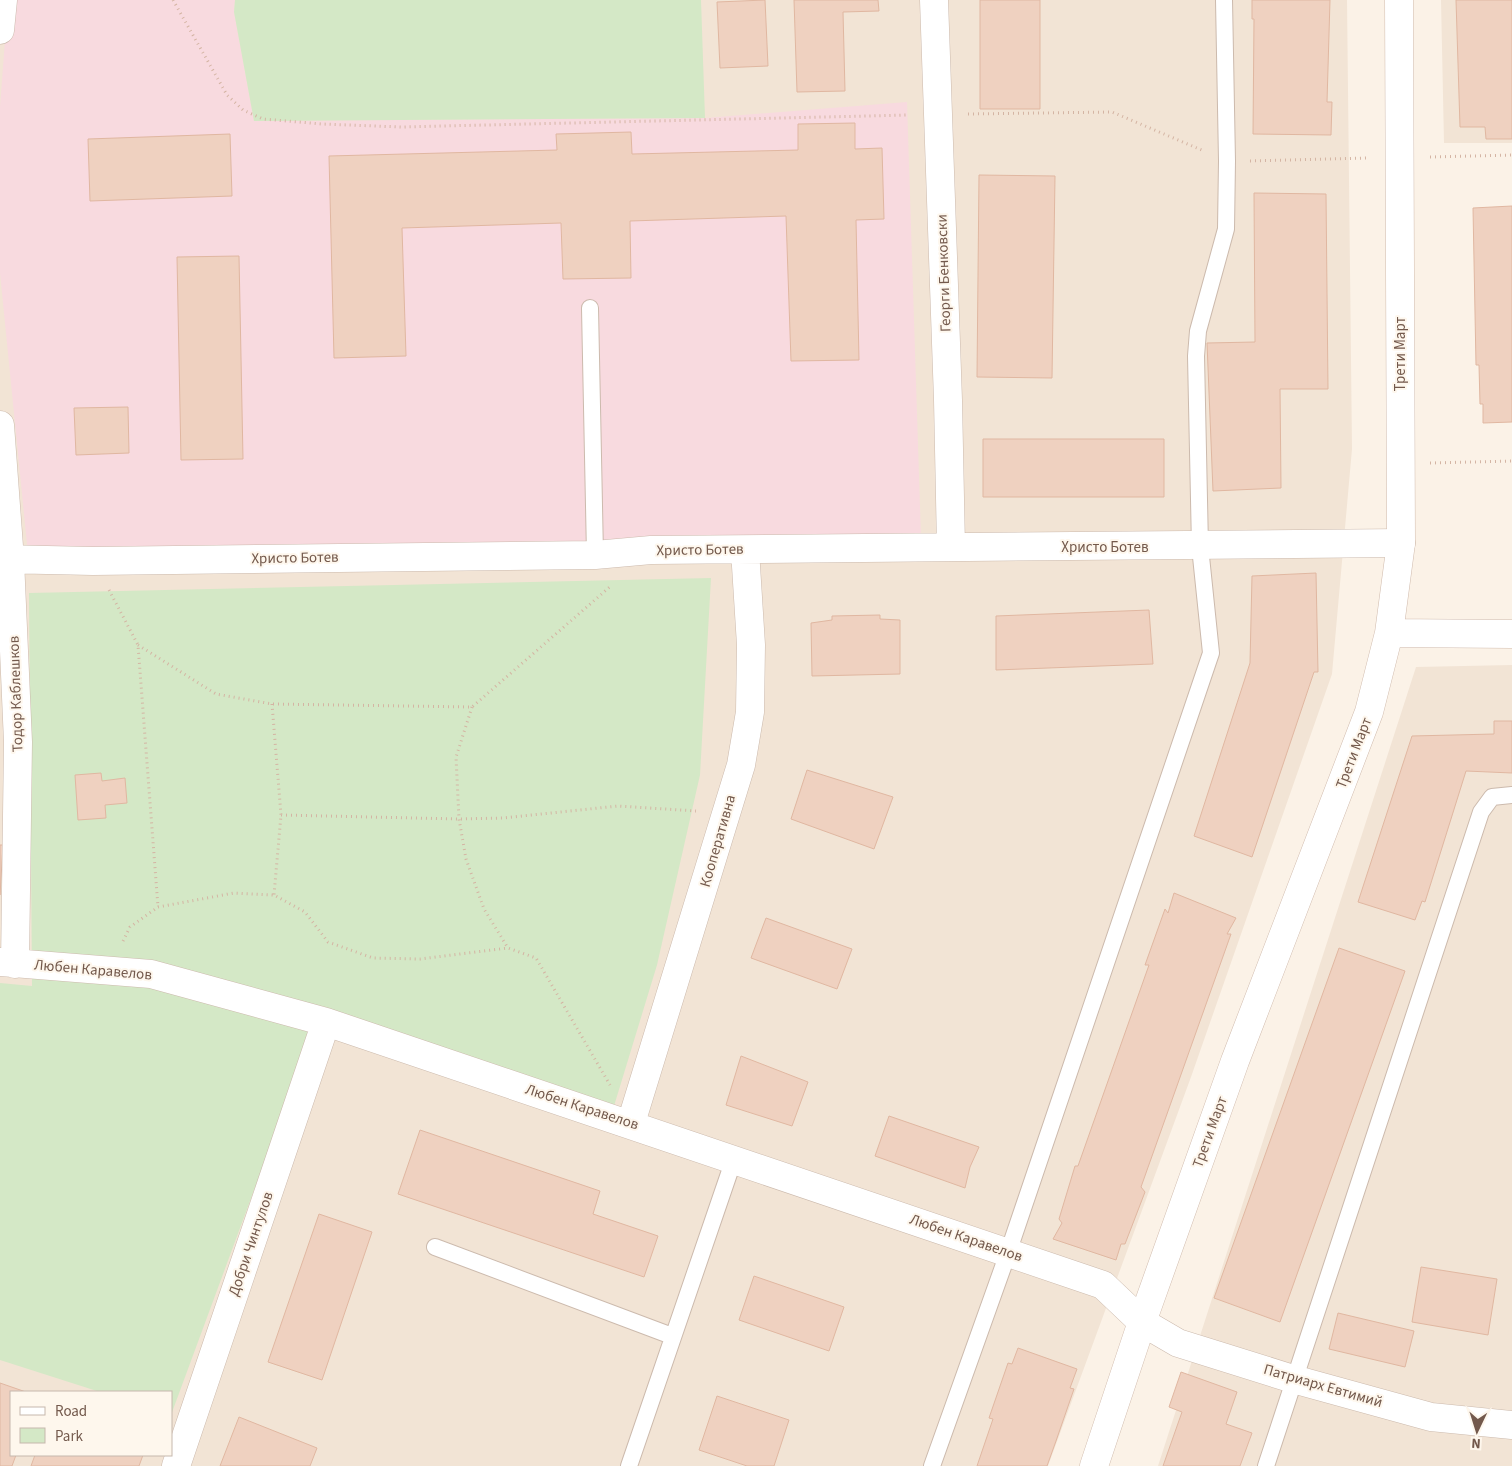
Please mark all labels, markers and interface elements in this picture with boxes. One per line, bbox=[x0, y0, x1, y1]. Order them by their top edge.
street label: Георги Бенковски bbox=[931, 214, 957, 332]
street label: Трети Март bbox=[1390, 317, 1411, 391]
street label: Христо Ботев bbox=[1061, 537, 1149, 558]
street label: Христо Ботев bbox=[656, 539, 744, 561]
street label: Христо Ботев bbox=[251, 547, 339, 569]
street label: Тодор Каблешков bbox=[3, 635, 29, 753]
street label: Трети Март bbox=[1331, 714, 1377, 792]
street label: Кооперативна bbox=[695, 792, 741, 890]
street label: Любен Каравелов bbox=[33, 954, 153, 986]
street label: Любен Каравелов bbox=[523, 1079, 642, 1135]
street label: Трети Март bbox=[1187, 1093, 1233, 1171]
street label: Добри Чинтулов bbox=[223, 1189, 279, 1299]
street label: Любен Каравелов bbox=[907, 1209, 1026, 1267]
street label: Патриарх Евтимий bbox=[1261, 1359, 1385, 1413]
legend bbox=[10, 1391, 172, 1456]
text: Road bbox=[55, 1401, 87, 1422]
north arrow bbox=[1452, 1406, 1502, 1456]
text: Park bbox=[55, 1426, 84, 1447]
text: N bbox=[1471, 1433, 1482, 1453]

